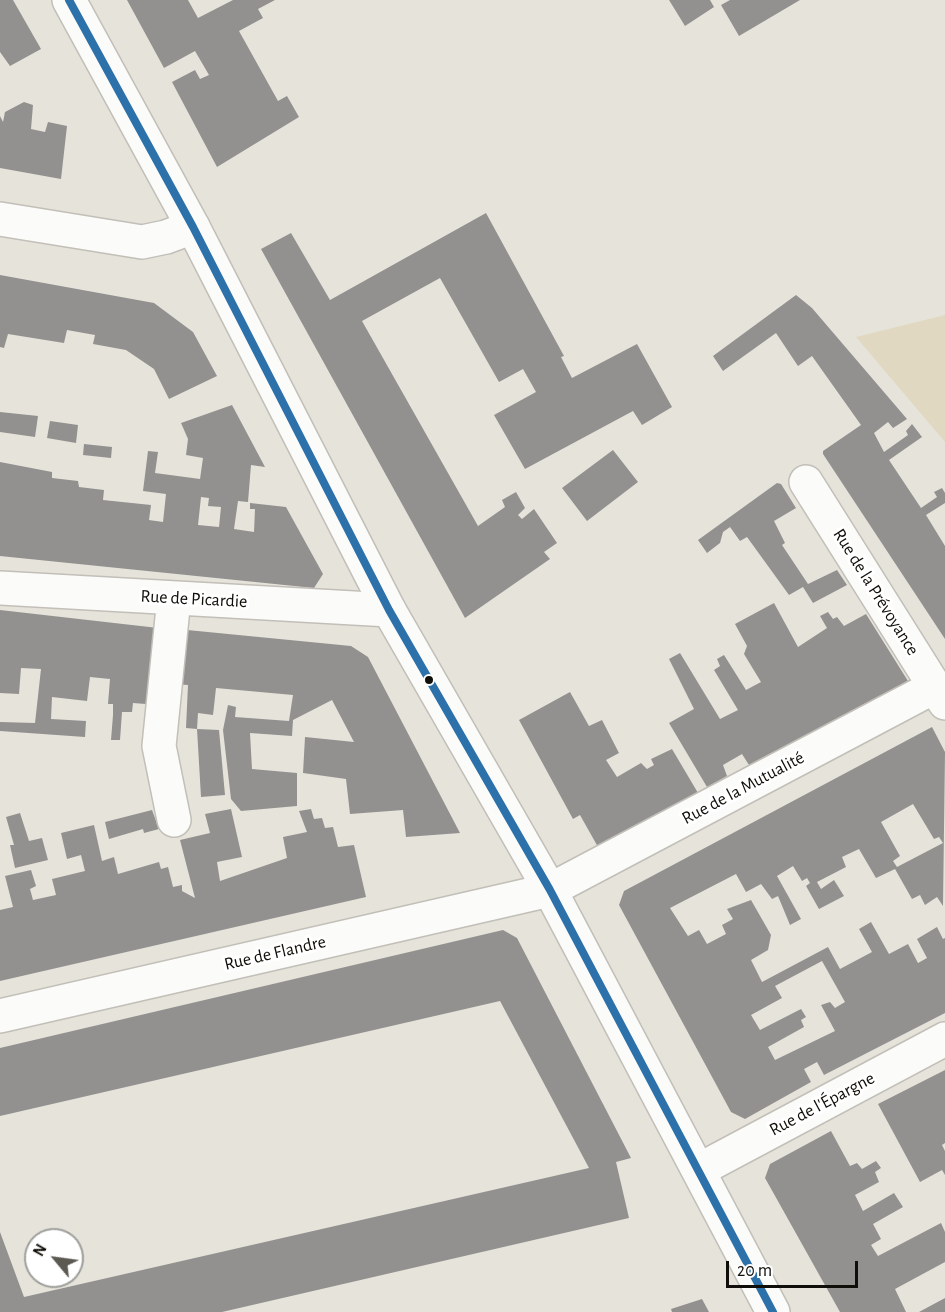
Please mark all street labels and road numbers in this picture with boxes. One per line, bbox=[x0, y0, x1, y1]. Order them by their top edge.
street label: Rue de la Prévoyance bbox=[828, 525, 924, 659]
street label: Rue de Picardie bbox=[140, 585, 248, 613]
street label: Rue de la Mutualité bbox=[678, 747, 808, 829]
street label: Rue de Flandre bbox=[222, 931, 328, 975]
street label: Rue de l'Épargne bbox=[766, 1067, 878, 1141]

